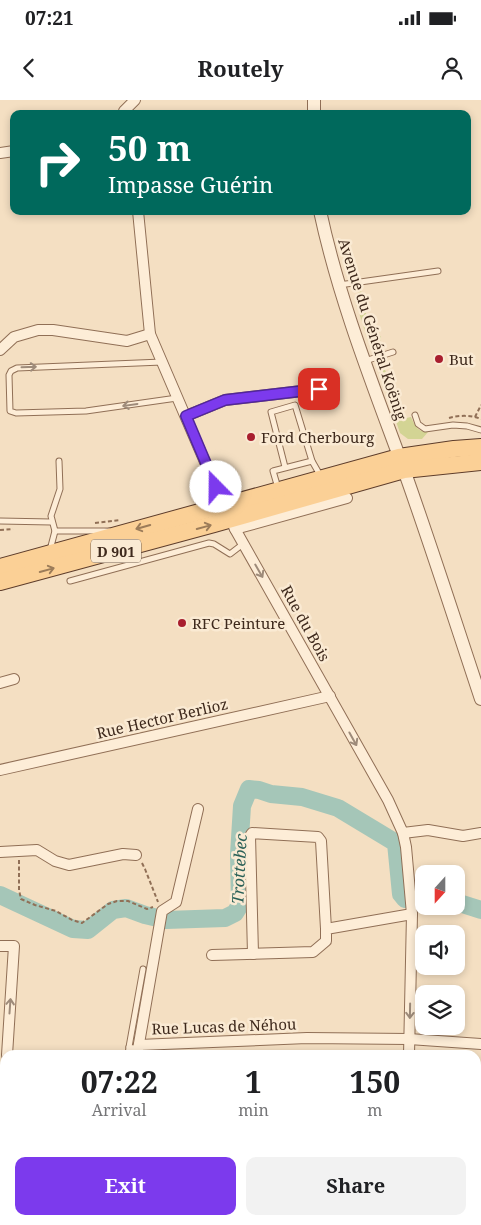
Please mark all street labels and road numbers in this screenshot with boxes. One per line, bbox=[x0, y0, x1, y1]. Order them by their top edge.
street label: Avenue du Général Koënig bbox=[334, 236, 412, 422]
road number: D 901 bbox=[91, 540, 141, 562]
street label: Rue du Bois bbox=[277, 581, 335, 665]
street label: Rue Hector Berlioz bbox=[94, 693, 230, 743]
street label: Rue Lucas de Néhou bbox=[151, 1013, 297, 1039]

